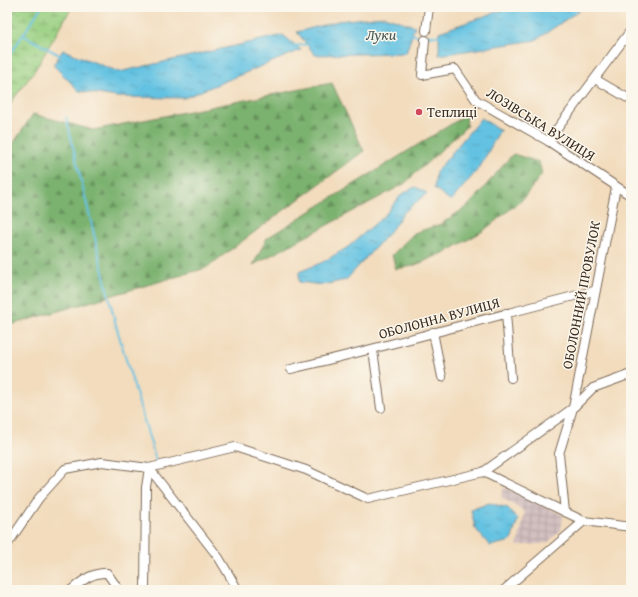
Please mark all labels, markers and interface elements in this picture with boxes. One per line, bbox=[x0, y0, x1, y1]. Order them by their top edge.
water label: Луки bbox=[366, 24, 397, 45]
street label: ЛОЗІВСЬКА ВУЛИЦЯ bbox=[483, 83, 599, 165]
place label: Теплиці bbox=[427, 102, 477, 122]
marker: Теплиці bbox=[414, 107, 424, 117]
street label: ОБОЛОННИЙ ПРОВУЛОК bbox=[557, 219, 605, 371]
street label: ОБОЛОННА ВУЛИЦЯ bbox=[376, 292, 502, 344]

